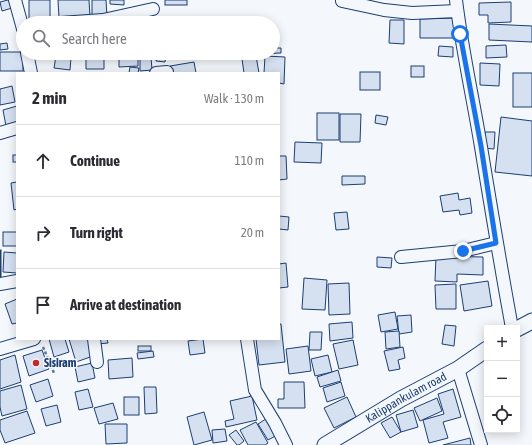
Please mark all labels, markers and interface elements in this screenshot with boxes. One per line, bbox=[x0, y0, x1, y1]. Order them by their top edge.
search box bbox=[16, 16, 280, 60]
route start bbox=[451, 25, 469, 43]
icon: search bbox=[30, 27, 52, 49]
text: Search here bbox=[62, 30, 127, 47]
text: 2 min bbox=[32, 88, 67, 108]
text: Walk · 130 m bbox=[204, 91, 264, 106]
icon: ahead bbox=[32, 150, 54, 172]
text: Continue bbox=[70, 152, 120, 169]
text: 110 m bbox=[235, 153, 264, 168]
icon: right bbox=[32, 222, 54, 244]
text: Turn right bbox=[70, 224, 123, 241]
text: 20 m bbox=[241, 225, 264, 240]
route end bbox=[454, 242, 472, 260]
icon: arrive bbox=[32, 294, 54, 316]
text: Arrive at destination bbox=[70, 296, 181, 313]
map controls bbox=[484, 325, 520, 433]
button: + bbox=[484, 325, 520, 361]
place label: Sisiram bbox=[44, 356, 77, 370]
marker: Sisiram bbox=[31, 358, 41, 368]
button: − bbox=[484, 361, 520, 397]
street label: Kalippankulam road bbox=[363, 369, 449, 426]
button: locate bbox=[484, 397, 520, 433]

